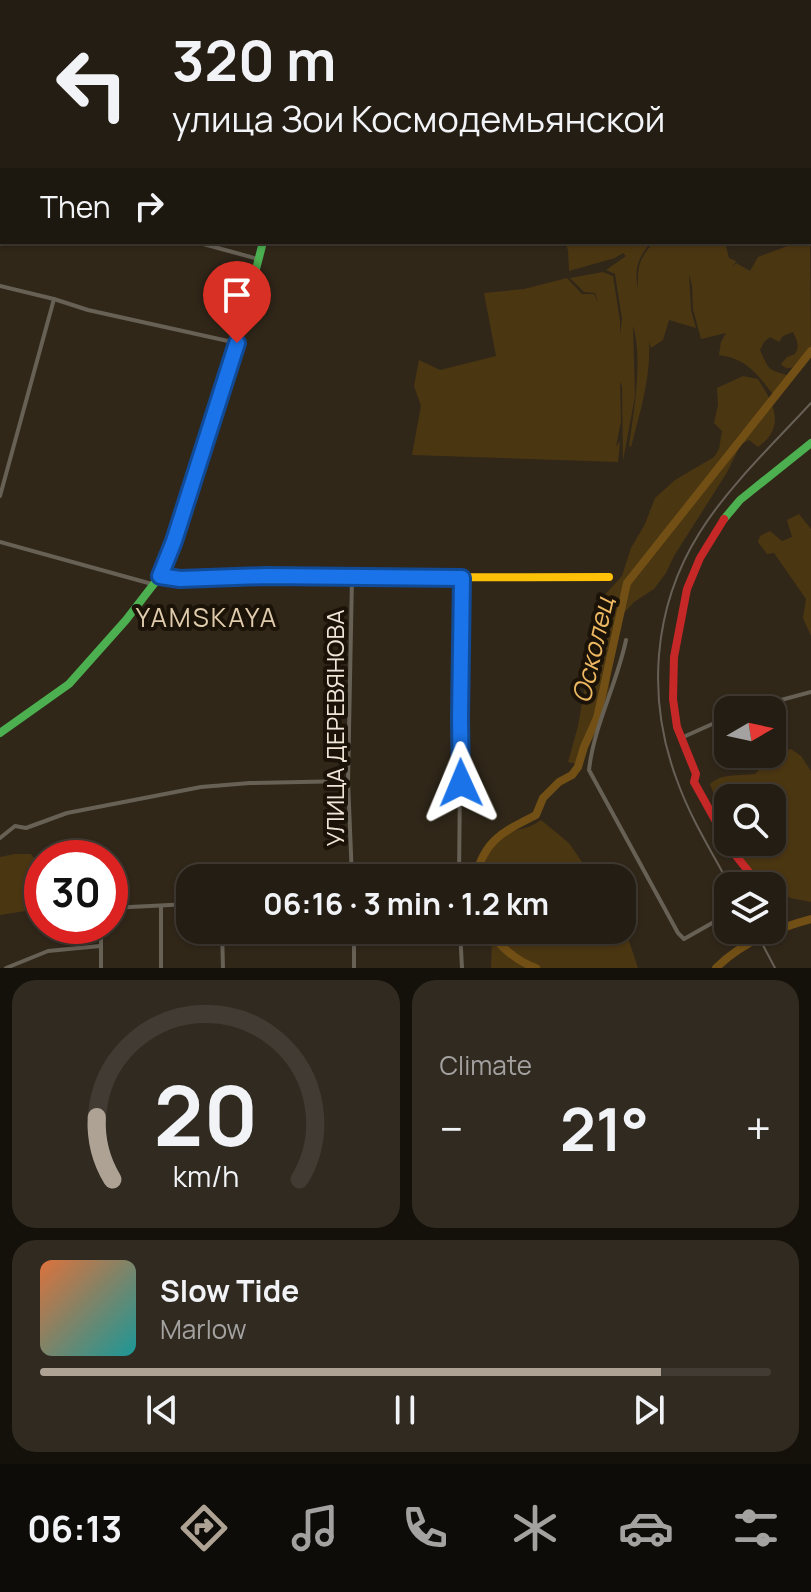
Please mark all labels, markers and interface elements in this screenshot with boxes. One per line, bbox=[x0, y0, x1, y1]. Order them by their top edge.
text: 320 m bbox=[172, 21, 336, 98]
icon: left bbox=[40, 32, 144, 136]
text: улица Зои Космодемьянской bbox=[172, 94, 665, 143]
icon: right bbox=[127, 184, 171, 228]
text: Then bbox=[40, 186, 111, 227]
pin bbox=[203, 261, 271, 343]
icon: arrive bbox=[215, 273, 259, 317]
water label: Осколец bbox=[562, 593, 622, 706]
district label: YAMSKAYA bbox=[136, 599, 278, 635]
street label: УЛИЦА ДЕРЕВЯНОВА bbox=[318, 610, 351, 846]
north arrow bbox=[714, 696, 786, 768]
map controls bbox=[714, 696, 786, 944]
position arrow bbox=[419, 741, 503, 825]
button: search bbox=[714, 784, 786, 856]
speed limit sign: 30 bbox=[24, 840, 128, 944]
button: layers bbox=[714, 872, 786, 944]
text: 06:16 · 3 min · 1.2 km bbox=[263, 883, 549, 924]
text: Climate bbox=[440, 1047, 532, 1083]
text: 20 bbox=[154, 1057, 258, 1171]
text: 21° bbox=[560, 1087, 649, 1169]
text: − bbox=[440, 1098, 463, 1158]
text: + bbox=[746, 1098, 771, 1158]
text: km/h bbox=[173, 1157, 239, 1196]
text: Slow Tide bbox=[160, 1270, 299, 1311]
text: Marlow bbox=[160, 1311, 247, 1347]
icon: previous bbox=[140, 1388, 184, 1432]
icon: pause bbox=[383, 1388, 427, 1432]
icon: next bbox=[627, 1388, 671, 1432]
icon: directions bbox=[176, 1500, 232, 1556]
icon: music bbox=[287, 1500, 343, 1556]
icon: phone bbox=[397, 1500, 453, 1556]
icon: climate bbox=[507, 1500, 563, 1556]
icon: car bbox=[618, 1500, 674, 1556]
icon: filters bbox=[728, 1500, 784, 1556]
text: 06:13 bbox=[27, 1504, 122, 1553]

